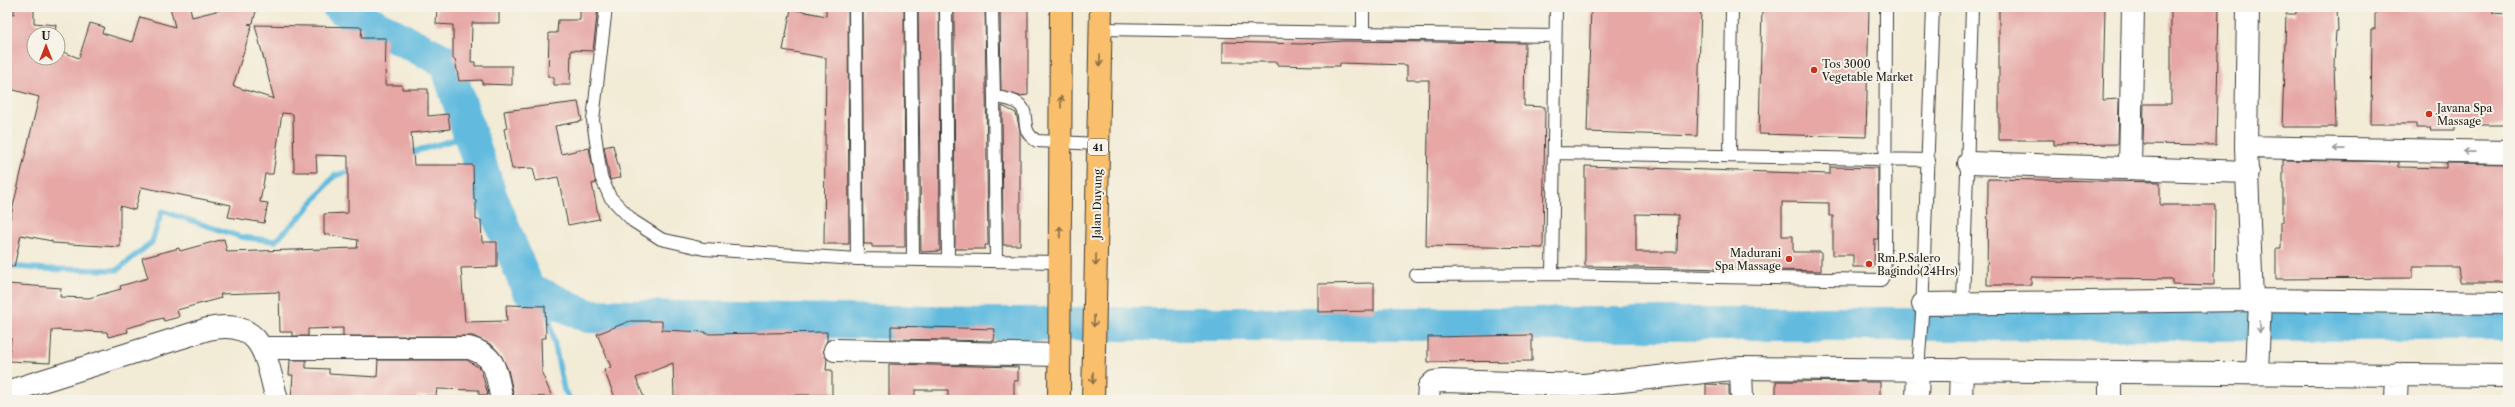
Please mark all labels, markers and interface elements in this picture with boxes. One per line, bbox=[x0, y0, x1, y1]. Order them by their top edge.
north arrow bbox=[26, 26, 66, 66]
text: U bbox=[42, 29, 51, 43]
one-way arrow bbox=[1096, 53, 1104, 66]
place label: Tos 3000 Vegetable Market bbox=[1821, 57, 1913, 84]
marker: Tos 3000 Vegetable Market bbox=[1809, 65, 1819, 75]
one-way arrow bbox=[1057, 96, 1065, 109]
place label: Javana Spa Massage bbox=[2435, 101, 2493, 128]
marker: Javana Spa Massage bbox=[2424, 109, 2434, 119]
road number: 41 bbox=[1088, 139, 1108, 155]
one-way arrow bbox=[2333, 145, 2346, 152]
one-way arrow bbox=[2463, 148, 2476, 155]
street label: Jalan Duyung bbox=[1089, 169, 1105, 241]
one-way arrow bbox=[1056, 226, 1064, 239]
place label: Madurani Spa Massage bbox=[1715, 246, 1782, 273]
place label: Rm.P.Salero Bagindo(24Hrs) bbox=[1877, 251, 1958, 278]
one-way arrow bbox=[1092, 253, 1100, 266]
marker: Madurani Spa Massage bbox=[1784, 254, 1794, 264]
marker: Rm.P.Salero Bagindo(24Hrs) bbox=[1864, 259, 1874, 269]
one-way arrow bbox=[1091, 314, 1098, 327]
one-way arrow bbox=[2256, 320, 2263, 333]
one-way arrow bbox=[1089, 371, 1097, 384]

